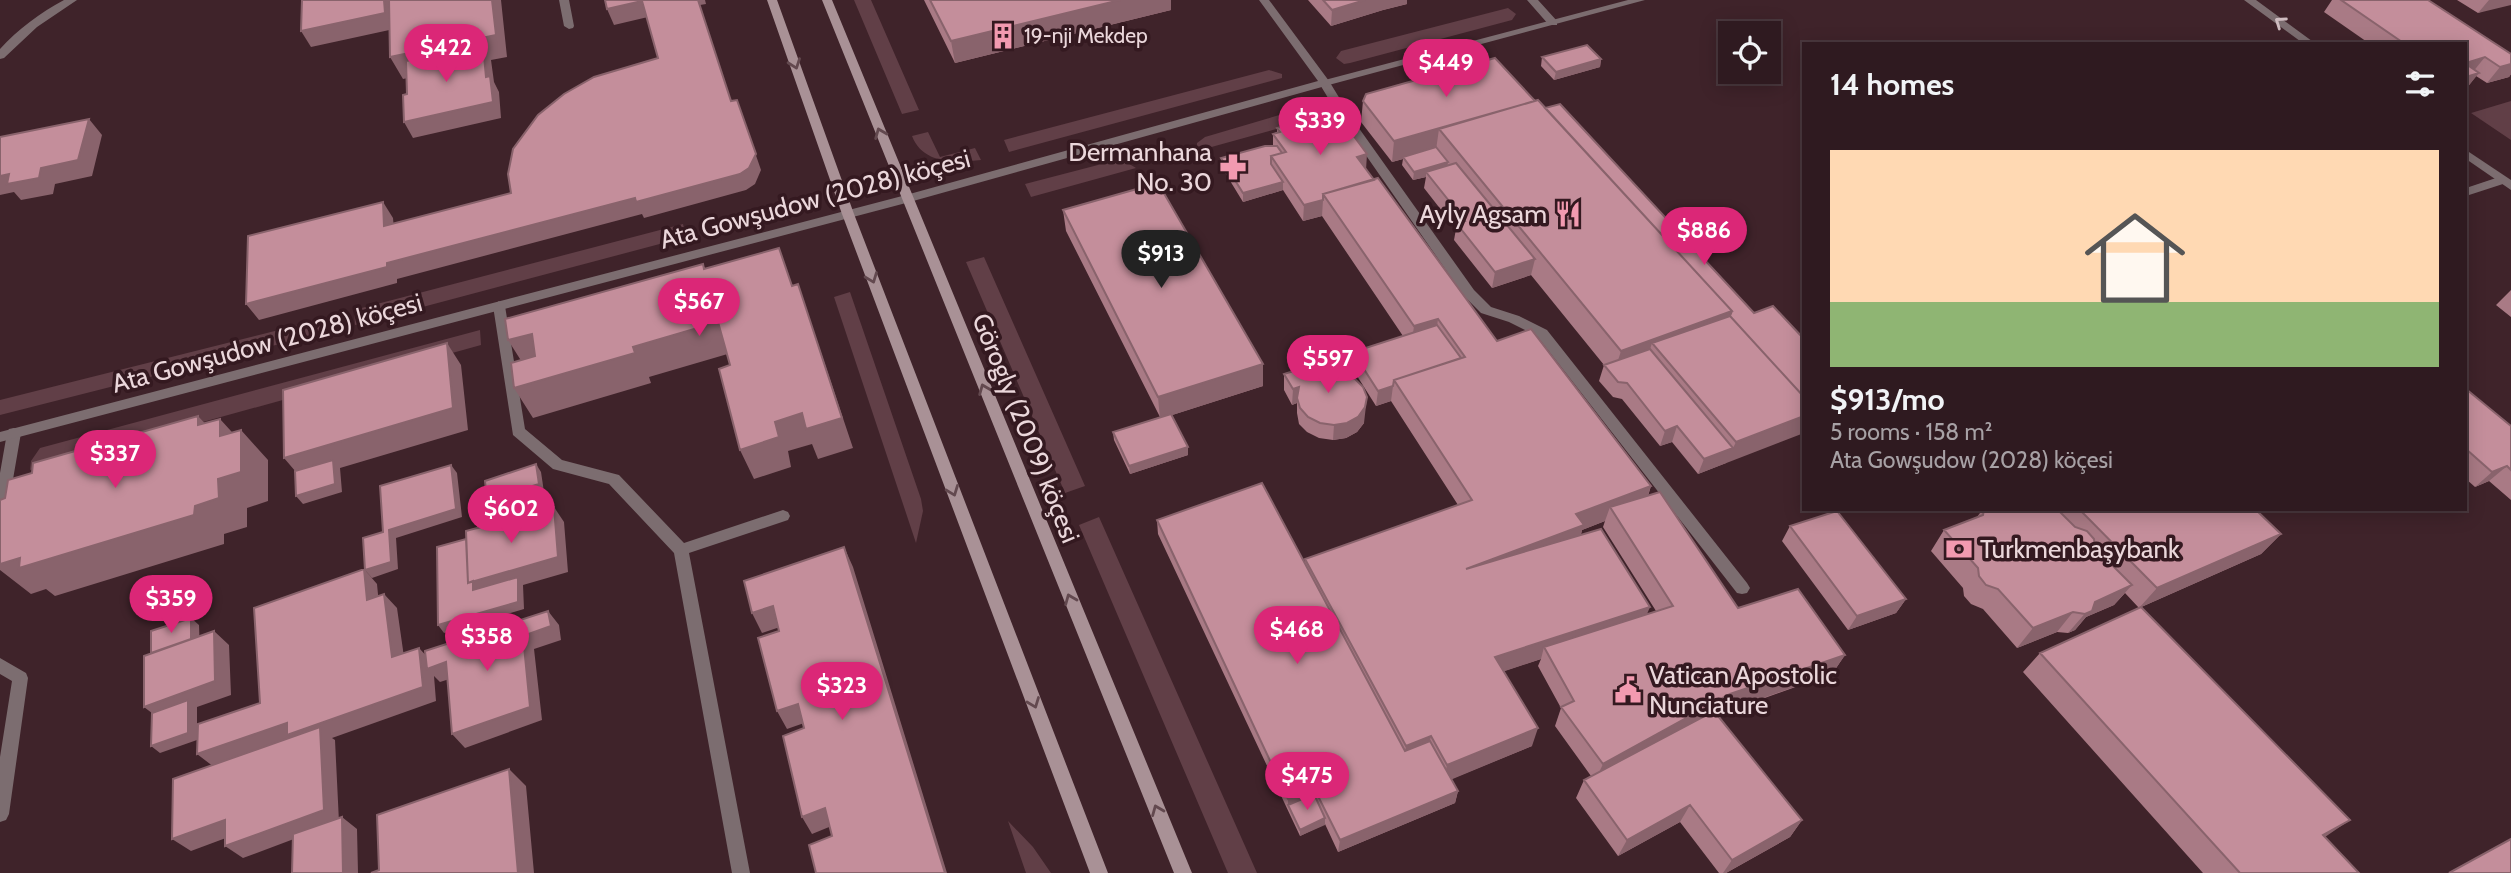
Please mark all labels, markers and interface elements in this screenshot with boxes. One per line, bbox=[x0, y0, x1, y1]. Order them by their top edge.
one-way arrow bbox=[2275, 18, 2288, 30]
building icon: 19-nji Mekdep bbox=[988, 21, 1018, 51]
map controls bbox=[1718, 21, 1781, 84]
button: locate bbox=[1718, 21, 1781, 84]
place label: 19-nji Mekdep bbox=[1024, 23, 1148, 49]
pin: $422 bbox=[405, 24, 487, 84]
text: $422 bbox=[420, 33, 472, 61]
pin: $449 bbox=[1405, 40, 1487, 99]
text: $449 bbox=[1419, 48, 1473, 76]
one-way arrow bbox=[787, 58, 801, 70]
icon: filters bbox=[2401, 65, 2439, 103]
text: 14 homes bbox=[1830, 66, 1954, 103]
pin: $339 bbox=[1279, 97, 1361, 157]
text: $339 bbox=[1294, 106, 1346, 134]
one-way arrow bbox=[874, 128, 888, 140]
place label: Dermanhana No. 30 bbox=[1068, 136, 1213, 198]
street label: Ata Gowşudow (2028) köçesi bbox=[656, 142, 974, 256]
pharmacy icon: Dermanhana No. 30 bbox=[1218, 152, 1248, 182]
icon: home bbox=[2072, 195, 2198, 321]
place label: Ayly Agsam bbox=[1419, 198, 1547, 230]
restaurant icon: Ayly Agsam bbox=[1553, 199, 1583, 229]
pin: $886 bbox=[1663, 208, 1745, 267]
text: $886 bbox=[1677, 216, 1731, 244]
pin: $913 bbox=[1120, 230, 1202, 290]
text: $913 bbox=[1137, 239, 1185, 267]
one-way arrow bbox=[864, 272, 878, 284]
pin: $567 bbox=[658, 278, 740, 338]
street label: Ata Gowşudow (2028) köçesi bbox=[108, 286, 426, 400]
text: $567 bbox=[674, 287, 724, 315]
street label: Görogly (2009) köçesi bbox=[965, 309, 1087, 547]
pin: $597 bbox=[1287, 336, 1369, 395]
text: $597 bbox=[1303, 344, 1353, 372]
text: $913/mo bbox=[1830, 381, 1945, 418]
one-way arrow bbox=[978, 384, 992, 396]
text: 5 rooms · 158 m² bbox=[1830, 418, 1992, 446]
pin: $337 bbox=[74, 430, 156, 490]
text: $337 bbox=[90, 439, 140, 467]
text: Ata Gowşudow (2028) köçesi bbox=[1830, 446, 2113, 474]
one-way arrow bbox=[945, 484, 959, 496]
pin: $602 bbox=[470, 486, 552, 545]
text: $602 bbox=[484, 494, 538, 522]
place label: Turkmenbaşybank bbox=[1980, 533, 2180, 565]
bank icon: Turkmenbaşybank bbox=[1944, 534, 1974, 564]
pin: $359 bbox=[130, 576, 212, 635]
text: $359 bbox=[145, 584, 197, 612]
one-way arrow bbox=[1065, 594, 1079, 606]
pin: $468 bbox=[1256, 606, 1338, 666]
pin: $358 bbox=[446, 614, 528, 673]
text: $468 bbox=[1270, 615, 1324, 643]
text: $358 bbox=[461, 622, 513, 650]
place label: Vatican Apostolic Nunciature bbox=[1649, 659, 1837, 721]
pin: $323 bbox=[801, 662, 883, 722]
text: $323 bbox=[817, 671, 867, 699]
public building icon: Vatican Apostolic Nunciature bbox=[1613, 675, 1643, 705]
one-way arrow bbox=[1026, 697, 1040, 709]
pin: $475 bbox=[1266, 752, 1348, 812]
text: $475 bbox=[1281, 761, 1333, 789]
one-way arrow bbox=[1151, 805, 1165, 817]

